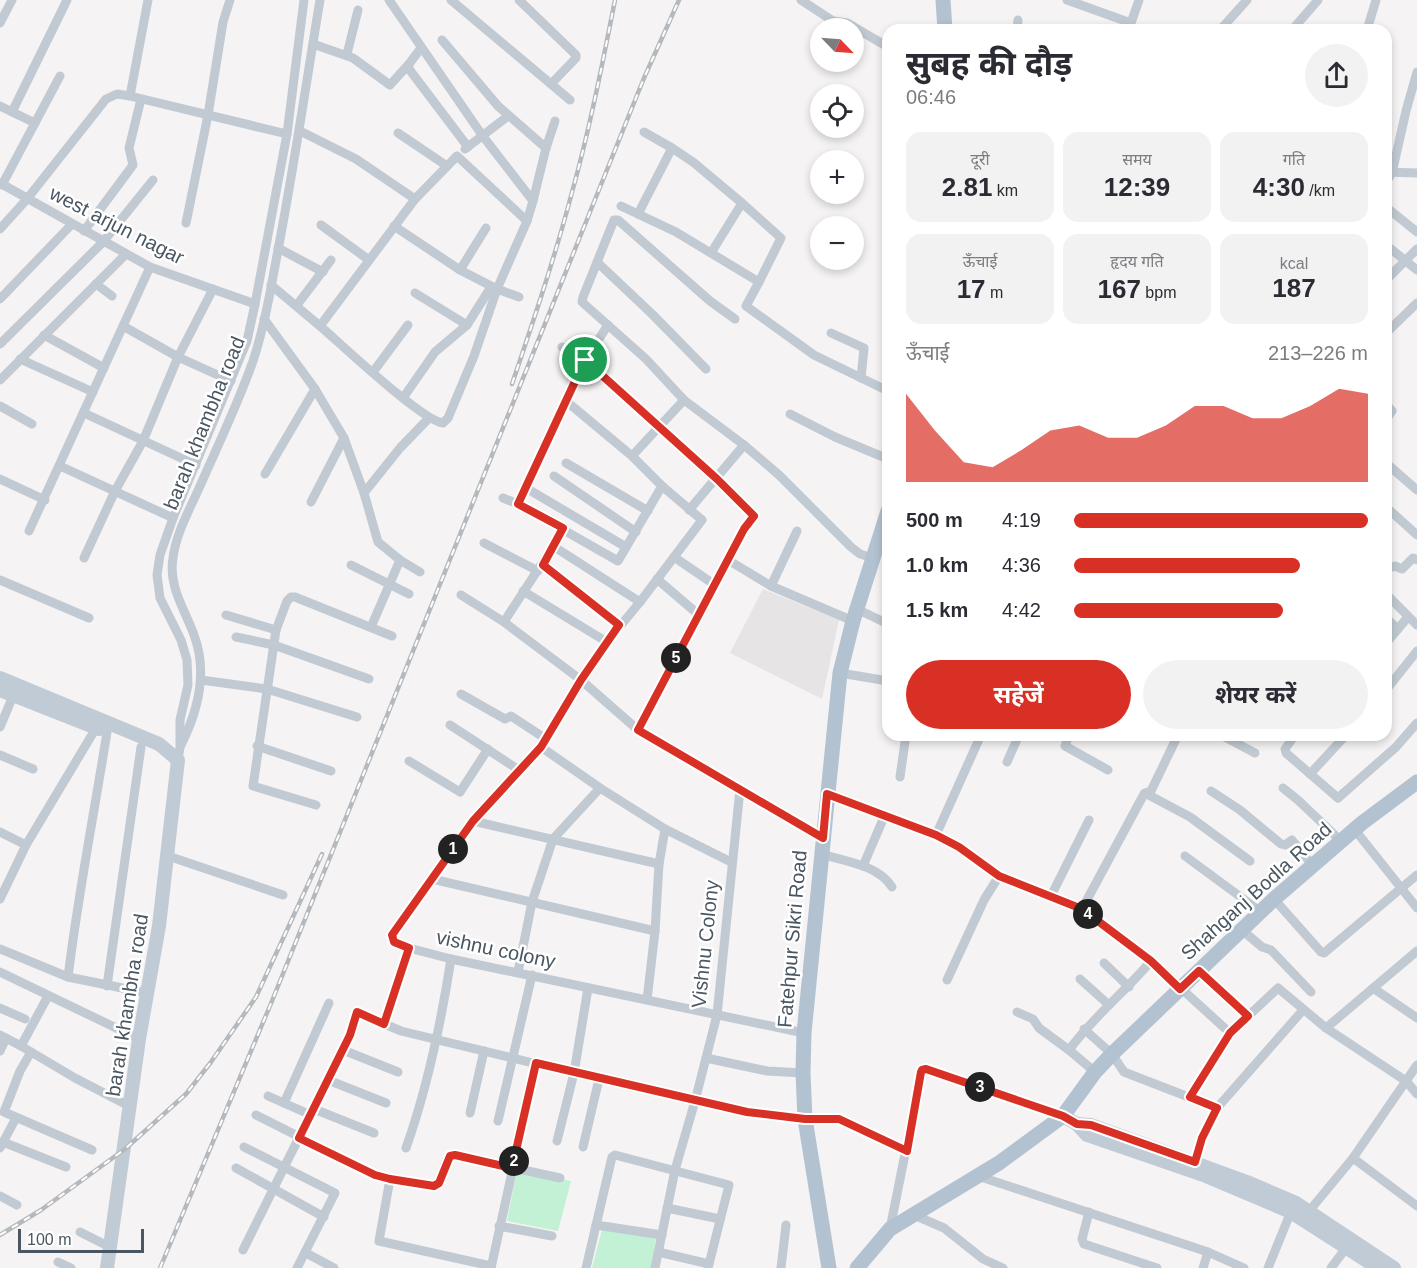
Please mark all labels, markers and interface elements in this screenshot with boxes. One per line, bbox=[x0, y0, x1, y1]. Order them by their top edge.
north arrow bbox=[810, 18, 864, 72]
map controls bbox=[810, 18, 864, 270]
button: share bbox=[1305, 44, 1368, 107]
text: सुबह की दौड़ bbox=[906, 45, 1072, 82]
button: locate bbox=[810, 84, 864, 138]
text: 06:46 bbox=[906, 86, 956, 108]
button: + bbox=[810, 150, 864, 204]
text: दूरी bbox=[970, 151, 990, 168]
text: समय bbox=[1122, 151, 1152, 168]
text: गति bbox=[1283, 151, 1305, 168]
text: 2.81 bbox=[942, 172, 992, 202]
text: 12:39 bbox=[1104, 172, 1170, 202]
text: 4:30 bbox=[1253, 172, 1305, 202]
street label: west arjun nagar bbox=[45, 181, 188, 269]
text: km bbox=[992, 182, 1018, 199]
text: /km bbox=[1305, 182, 1335, 199]
button: − bbox=[810, 216, 864, 270]
text: ऊँचाई bbox=[963, 253, 997, 270]
text: हृदय गति bbox=[1110, 253, 1164, 270]
text: kcal bbox=[1280, 255, 1308, 272]
text: 187 bbox=[1272, 273, 1316, 303]
text: 17 bbox=[957, 274, 986, 304]
text: 167 bbox=[1098, 274, 1141, 304]
text: m bbox=[986, 284, 1003, 301]
text: bpm bbox=[1141, 284, 1176, 301]
street label: barah khambha road bbox=[159, 333, 249, 513]
pin bbox=[559, 334, 610, 385]
text: ऊँचाई bbox=[906, 342, 949, 364]
text: 213–226 m bbox=[1268, 342, 1368, 364]
icon: arrive bbox=[568, 343, 601, 376]
text: 500 m bbox=[906, 509, 963, 531]
text: 4:19 bbox=[1002, 509, 1041, 531]
text: 1.0 km bbox=[906, 554, 968, 576]
text: 4:36 bbox=[1002, 554, 1041, 576]
text: 1.5 km bbox=[906, 599, 968, 621]
text: 4:42 bbox=[1002, 599, 1041, 621]
pin: 5 bbox=[661, 643, 691, 673]
text: 5 bbox=[672, 649, 680, 666]
button: सहेजें bbox=[906, 660, 1131, 729]
button: शेयर करें bbox=[1143, 660, 1368, 729]
street label: Shahganj Bodla Road bbox=[1176, 818, 1336, 964]
pin: 1 bbox=[438, 834, 468, 864]
text: 1 bbox=[449, 840, 457, 857]
street label: Fatehpur Sikri Road bbox=[773, 849, 811, 1029]
street label: Vishnu Colony bbox=[687, 879, 723, 1009]
pin: 4 bbox=[1073, 899, 1103, 929]
text: 4 bbox=[1084, 905, 1092, 922]
street label: barah khambha road bbox=[102, 912, 152, 1098]
street label: vishnu colony bbox=[434, 926, 558, 972]
pin: 3 bbox=[965, 1072, 995, 1102]
text: 3 bbox=[976, 1078, 984, 1095]
pin: 2 bbox=[499, 1146, 529, 1176]
text: 2 bbox=[510, 1152, 518, 1169]
scale bar bbox=[18, 1226, 144, 1254]
text: 100 m bbox=[27, 1231, 71, 1248]

